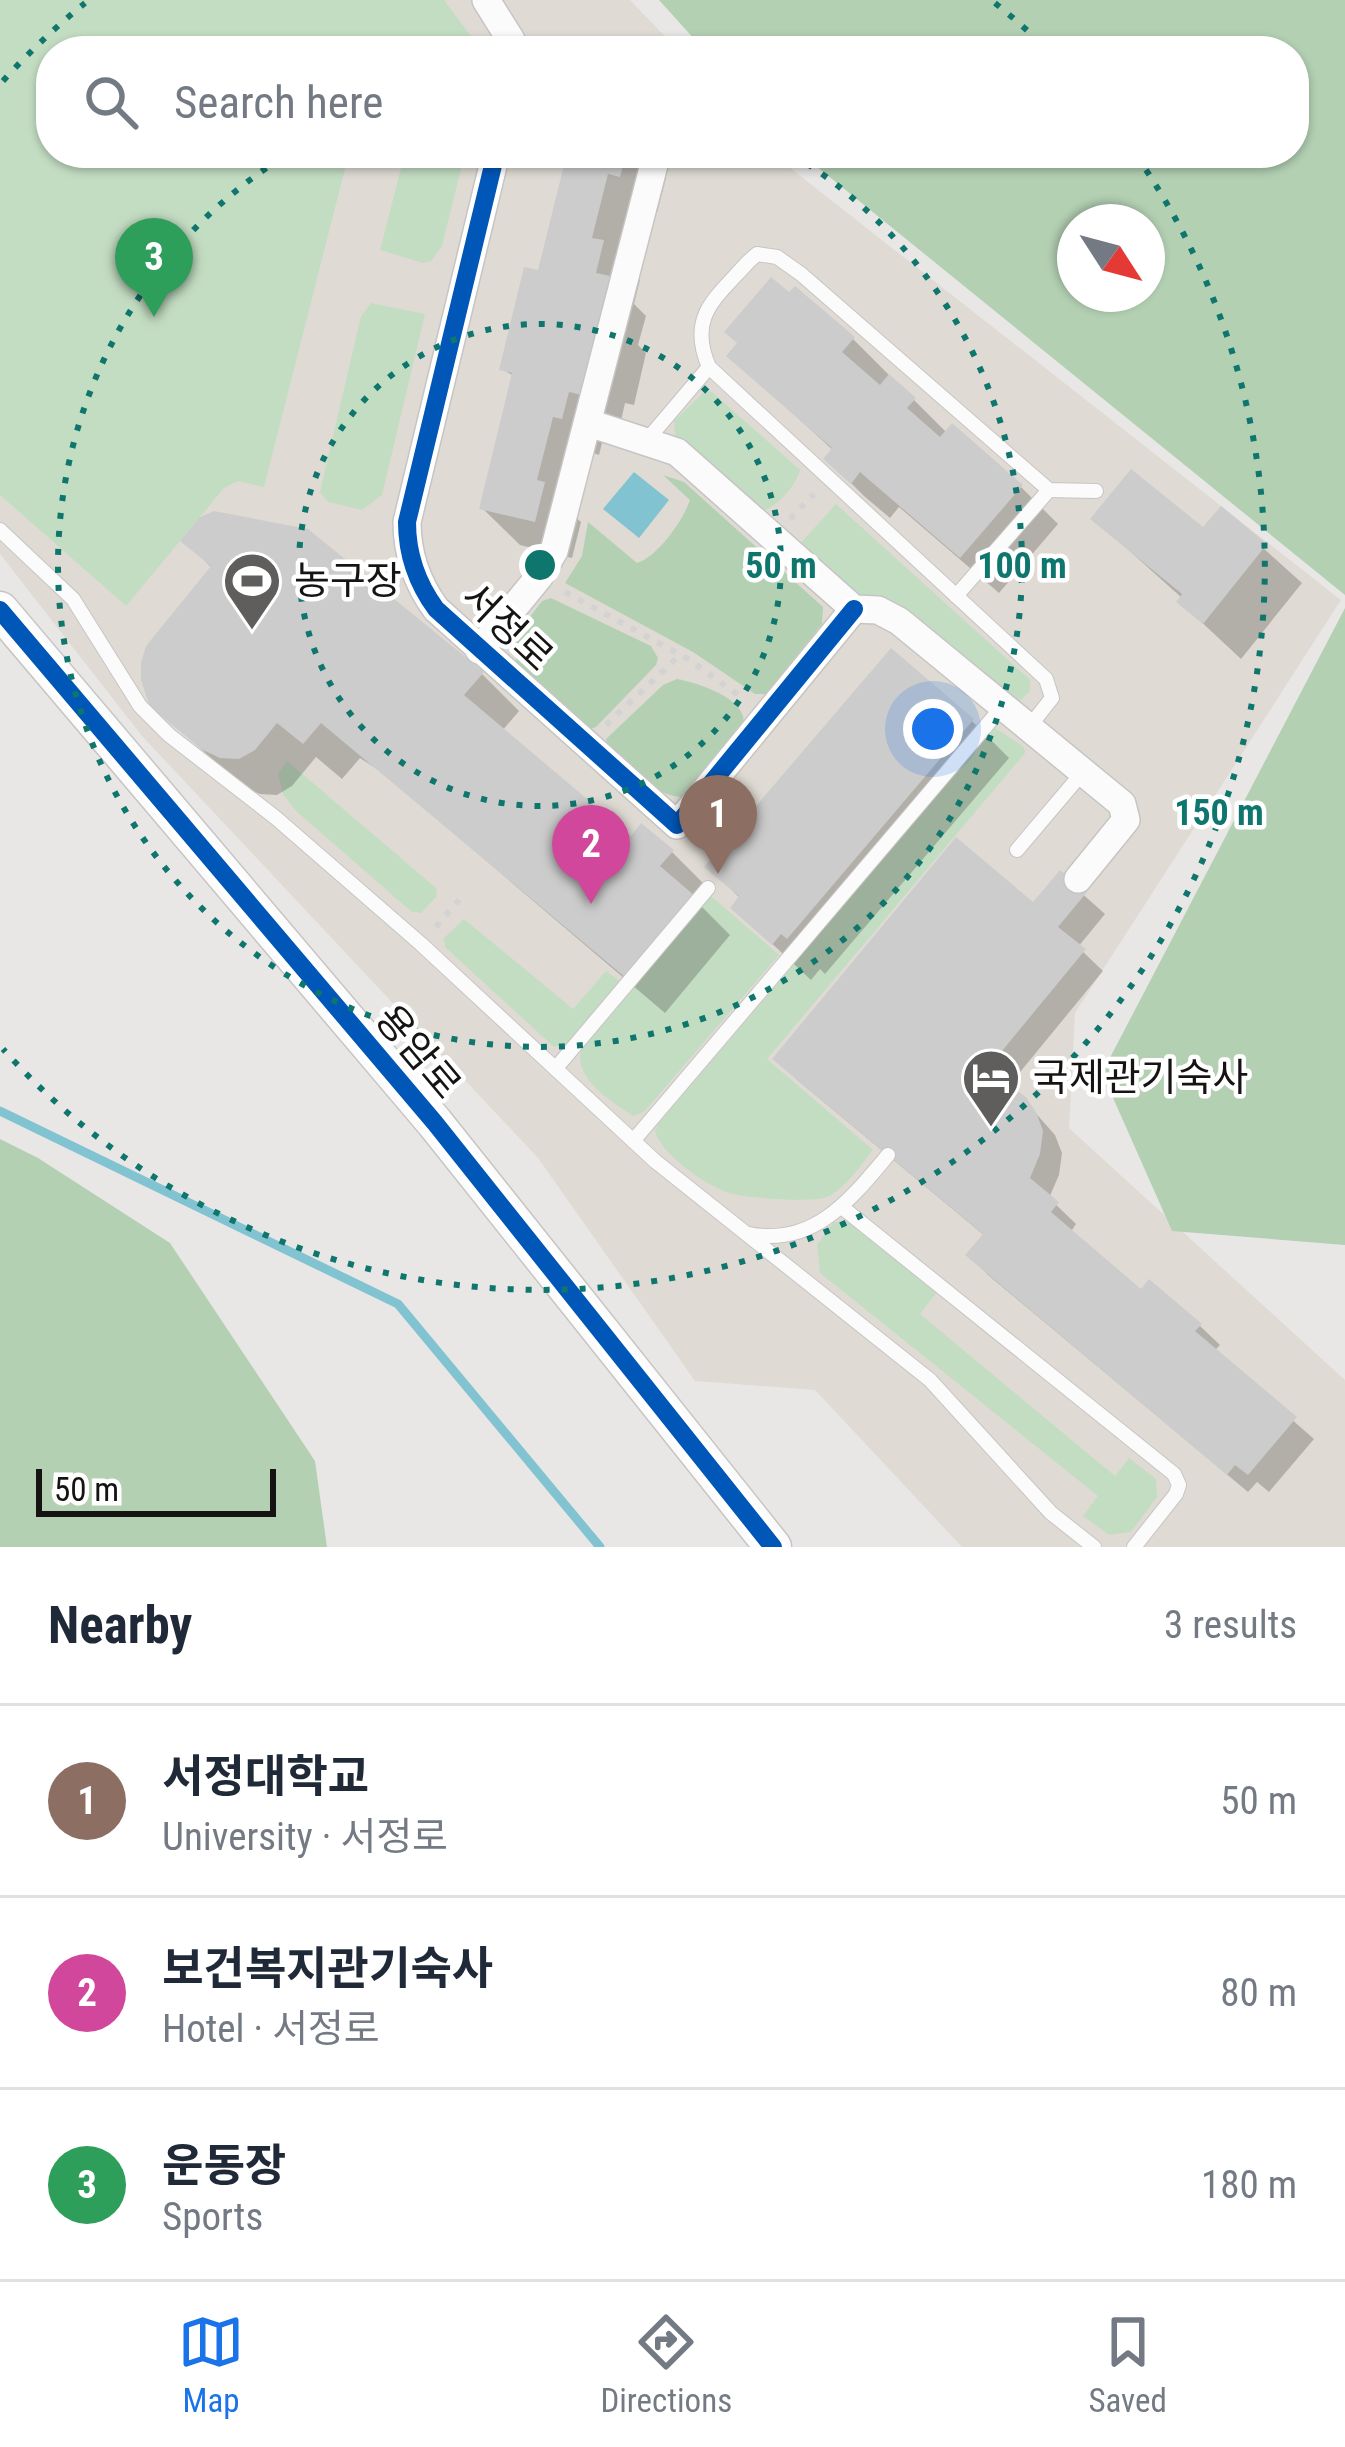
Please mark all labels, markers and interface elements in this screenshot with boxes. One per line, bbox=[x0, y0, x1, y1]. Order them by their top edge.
search box bbox=[36, 36, 1309, 168]
icon: search bbox=[78, 69, 144, 135]
text: Search here bbox=[174, 76, 383, 129]
north arrow bbox=[1057, 204, 1165, 312]
pin: 3 bbox=[115, 218, 193, 317]
centre of rings bbox=[519, 544, 561, 586]
text: 50 m bbox=[745, 545, 817, 587]
text: 100 m bbox=[977, 545, 1067, 587]
sports icon: 농구장 bbox=[221, 550, 283, 632]
place label: 농구장 bbox=[294, 558, 402, 604]
street label: 서정로 bbox=[452, 573, 562, 681]
your location bbox=[903, 699, 963, 759]
pin: 1 bbox=[679, 775, 757, 874]
text: 150 m bbox=[1174, 792, 1264, 834]
pin: 2 bbox=[552, 805, 630, 904]
street label: 용암로 bbox=[366, 996, 470, 1108]
hotel icon: 국제관기숙사 bbox=[960, 1047, 1022, 1129]
place label: 국제관기숙사 bbox=[1033, 1055, 1248, 1101]
scale bar bbox=[36, 1463, 276, 1516]
text: 50 m bbox=[54, 1470, 119, 1509]
text: Nearby bbox=[48, 1596, 192, 1655]
text: 3 results bbox=[1164, 1602, 1297, 1648]
text: 서정대학교 bbox=[162, 1750, 369, 1803]
text: 1 bbox=[77, 1778, 97, 1824]
text: 50 m bbox=[1220, 1778, 1297, 1824]
text: University · 서정로 bbox=[162, 1814, 448, 1860]
text: 보건복지관기숙사 bbox=[162, 1942, 493, 1995]
text: 2 bbox=[77, 1970, 97, 2016]
text: 80 m bbox=[1220, 1970, 1297, 2016]
text: Hotel · 서정로 bbox=[162, 2006, 380, 2052]
text: 운동장 bbox=[162, 2139, 286, 2192]
text: 3 bbox=[77, 2162, 97, 2208]
text: 180 m bbox=[1201, 2162, 1297, 2208]
text: Sports bbox=[162, 2194, 263, 2240]
tab: Map bbox=[178, 2309, 244, 2420]
tab: Directions bbox=[600, 2309, 732, 2420]
tab: Saved bbox=[1088, 2309, 1167, 2420]

